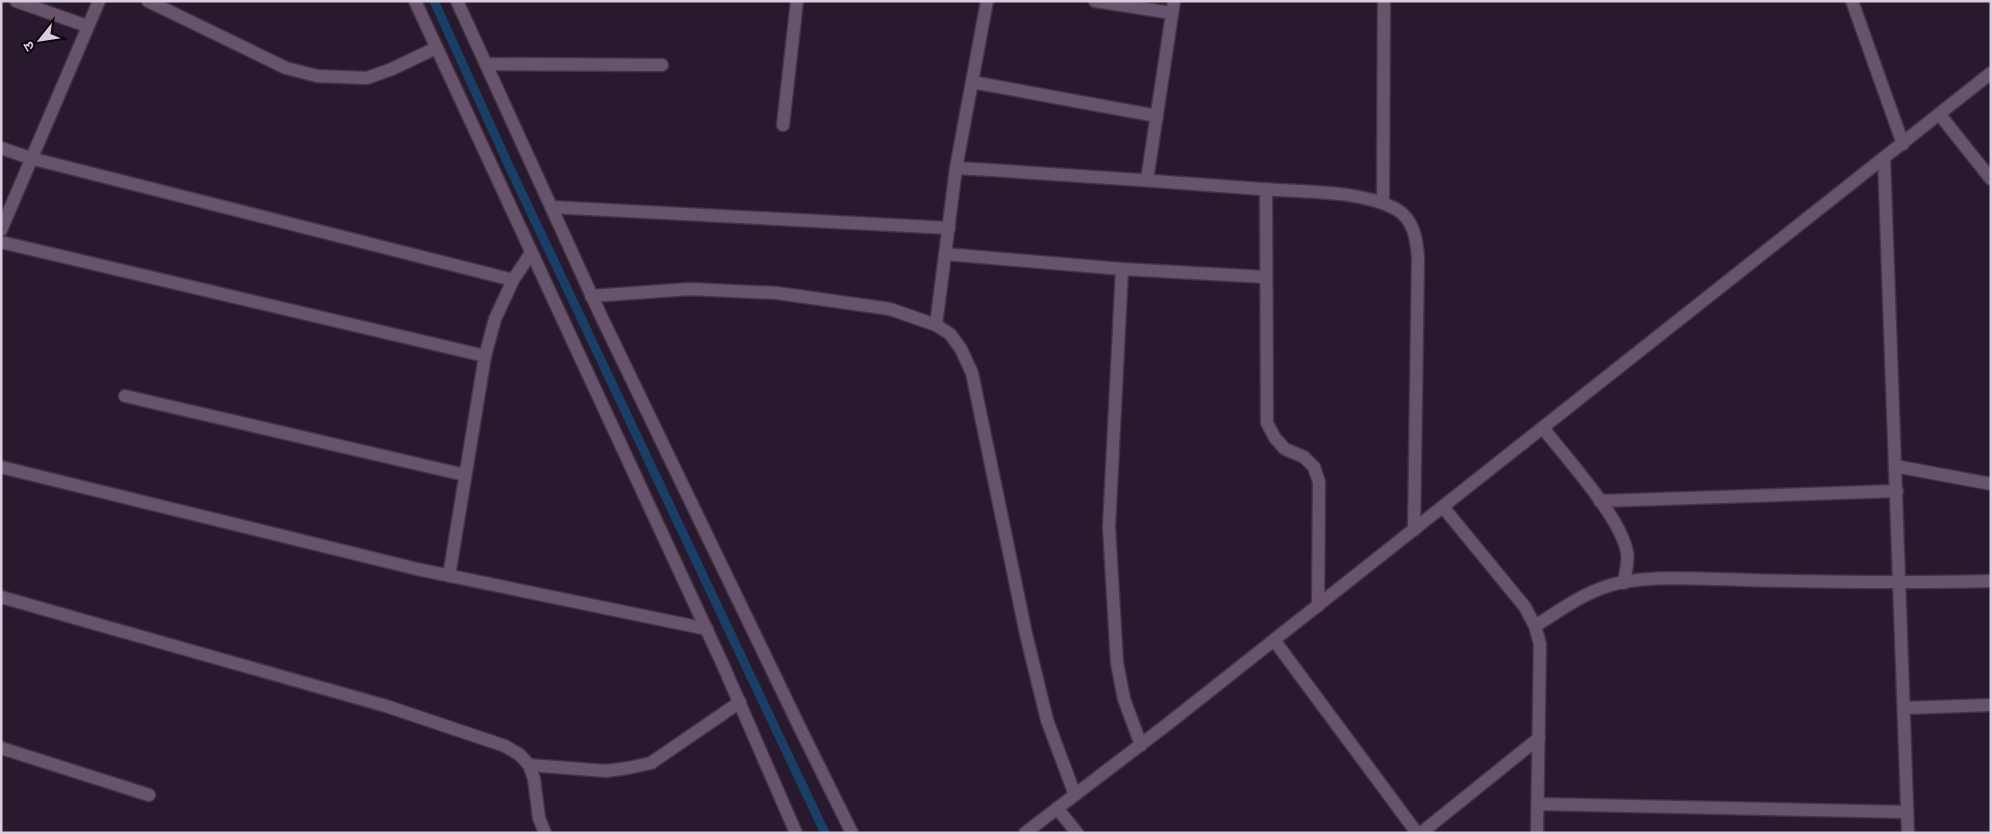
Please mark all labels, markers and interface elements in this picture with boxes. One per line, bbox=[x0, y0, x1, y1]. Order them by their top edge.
north arrow bbox=[15, 15, 65, 65]
text: उ bbox=[18, 38, 38, 55]

